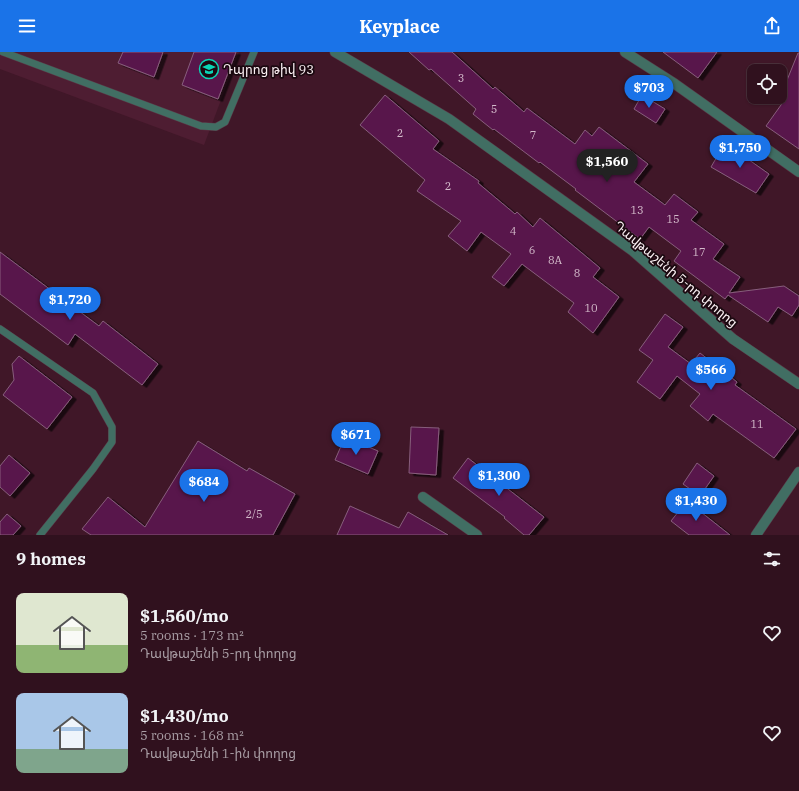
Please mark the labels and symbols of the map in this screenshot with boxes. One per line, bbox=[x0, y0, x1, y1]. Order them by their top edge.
school or university icon: Դպրոց թիվ 93 bbox=[198, 58, 220, 80]
place label: Դպրոց թիվ 93 bbox=[223, 61, 314, 78]
house number: 3 bbox=[458, 71, 464, 85]
pin: $703 bbox=[625, 75, 673, 109]
house number: 5 bbox=[491, 102, 497, 116]
house number: 2 bbox=[397, 126, 403, 140]
house number: 7 bbox=[530, 128, 536, 142]
pin: $1,750 bbox=[707, 135, 773, 169]
pin: $1,560 bbox=[574, 149, 640, 183]
house number: 2 bbox=[445, 179, 451, 193]
house number: 13 bbox=[630, 203, 644, 217]
house number: 15 bbox=[666, 212, 680, 226]
street label: Դավթաշենի 5-րդ փողոց bbox=[611, 217, 741, 331]
house number: 4 bbox=[510, 224, 517, 238]
house number: 6 bbox=[529, 243, 535, 257]
house number: 17 bbox=[692, 245, 706, 259]
house number: 8A bbox=[548, 253, 563, 267]
house number: 8 bbox=[574, 266, 580, 280]
pin: $1,720 bbox=[37, 287, 103, 321]
house number: 10 bbox=[584, 301, 598, 315]
pin: $566 bbox=[687, 357, 735, 391]
house number: 11 bbox=[750, 417, 764, 431]
pin: $671 bbox=[332, 422, 380, 456]
pin: $1,300 bbox=[466, 463, 532, 497]
pin: $684 bbox=[180, 469, 228, 503]
pin: $1,430 bbox=[663, 488, 729, 522]
house number: 2/5 bbox=[245, 507, 263, 521]

